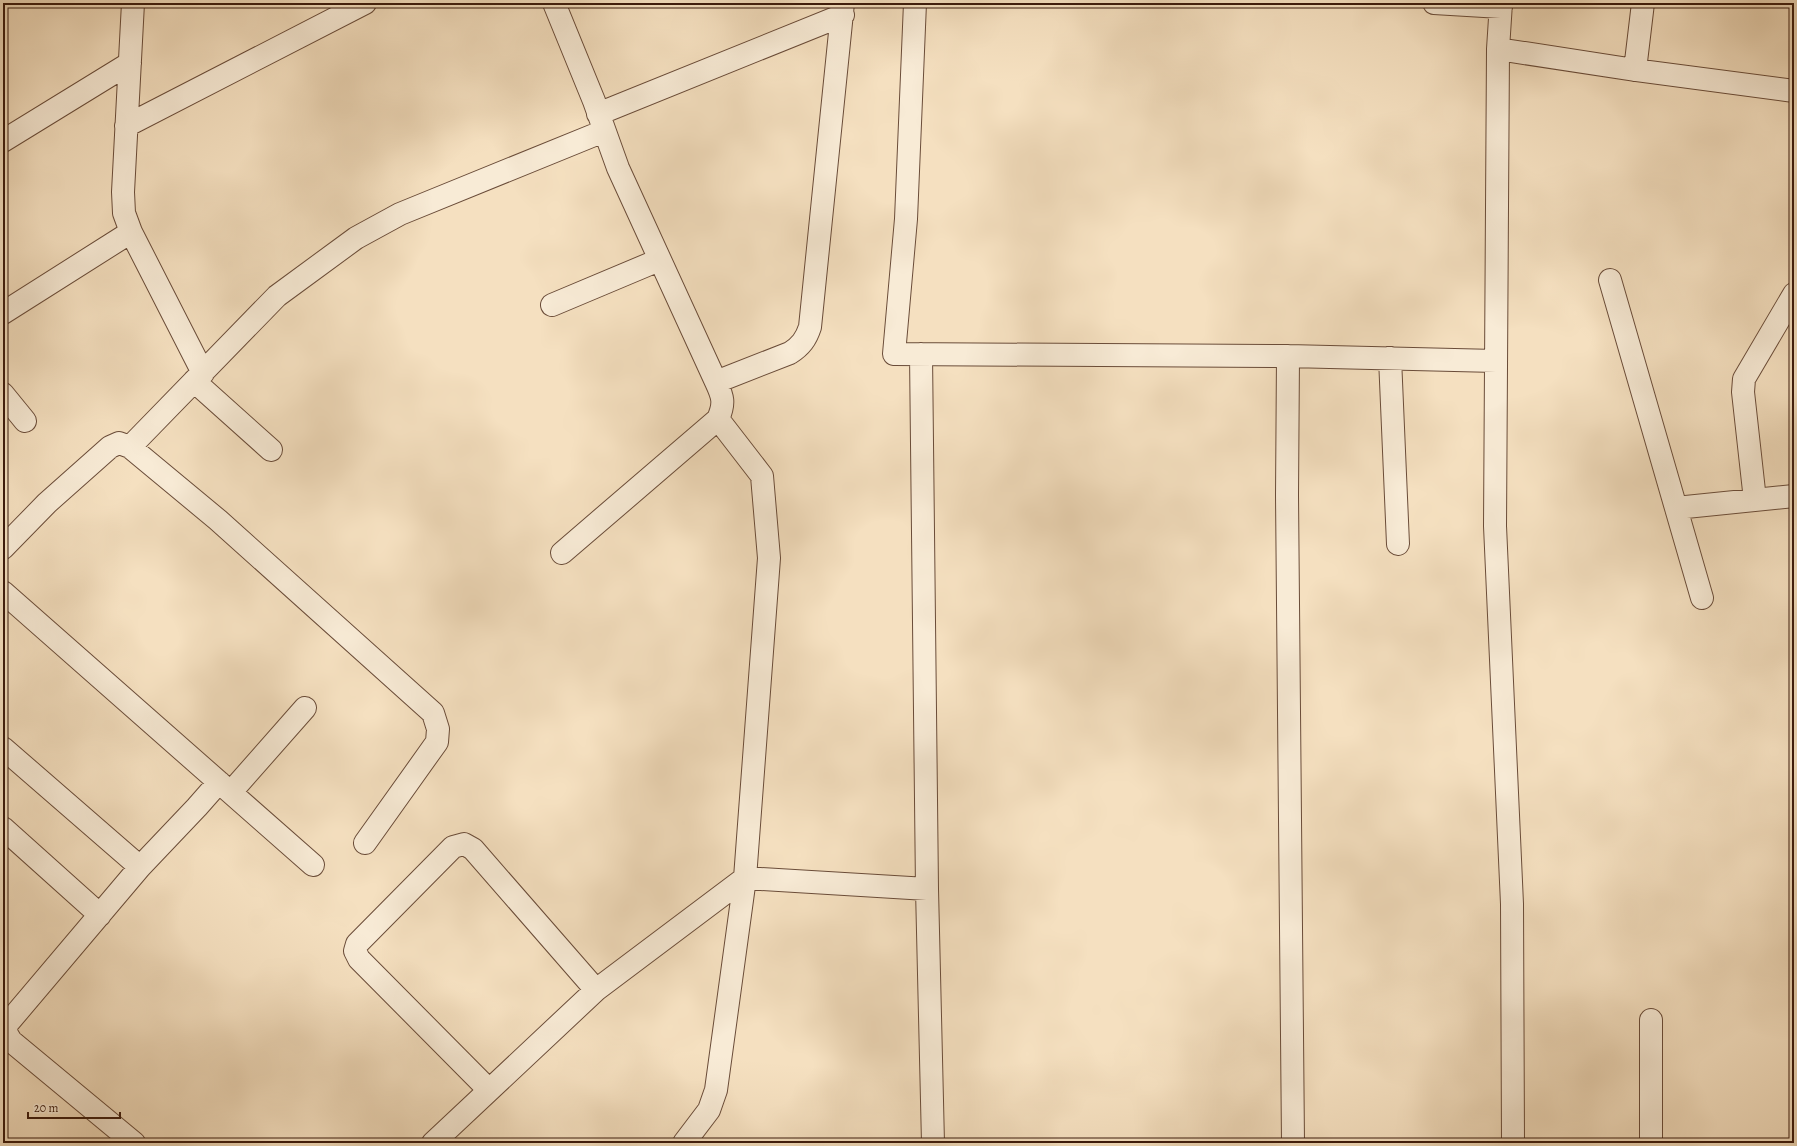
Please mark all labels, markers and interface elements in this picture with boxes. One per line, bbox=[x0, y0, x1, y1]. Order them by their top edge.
scale bar bbox=[28, 1094, 120, 1120]
text: 20 m bbox=[34, 1100, 58, 1116]

